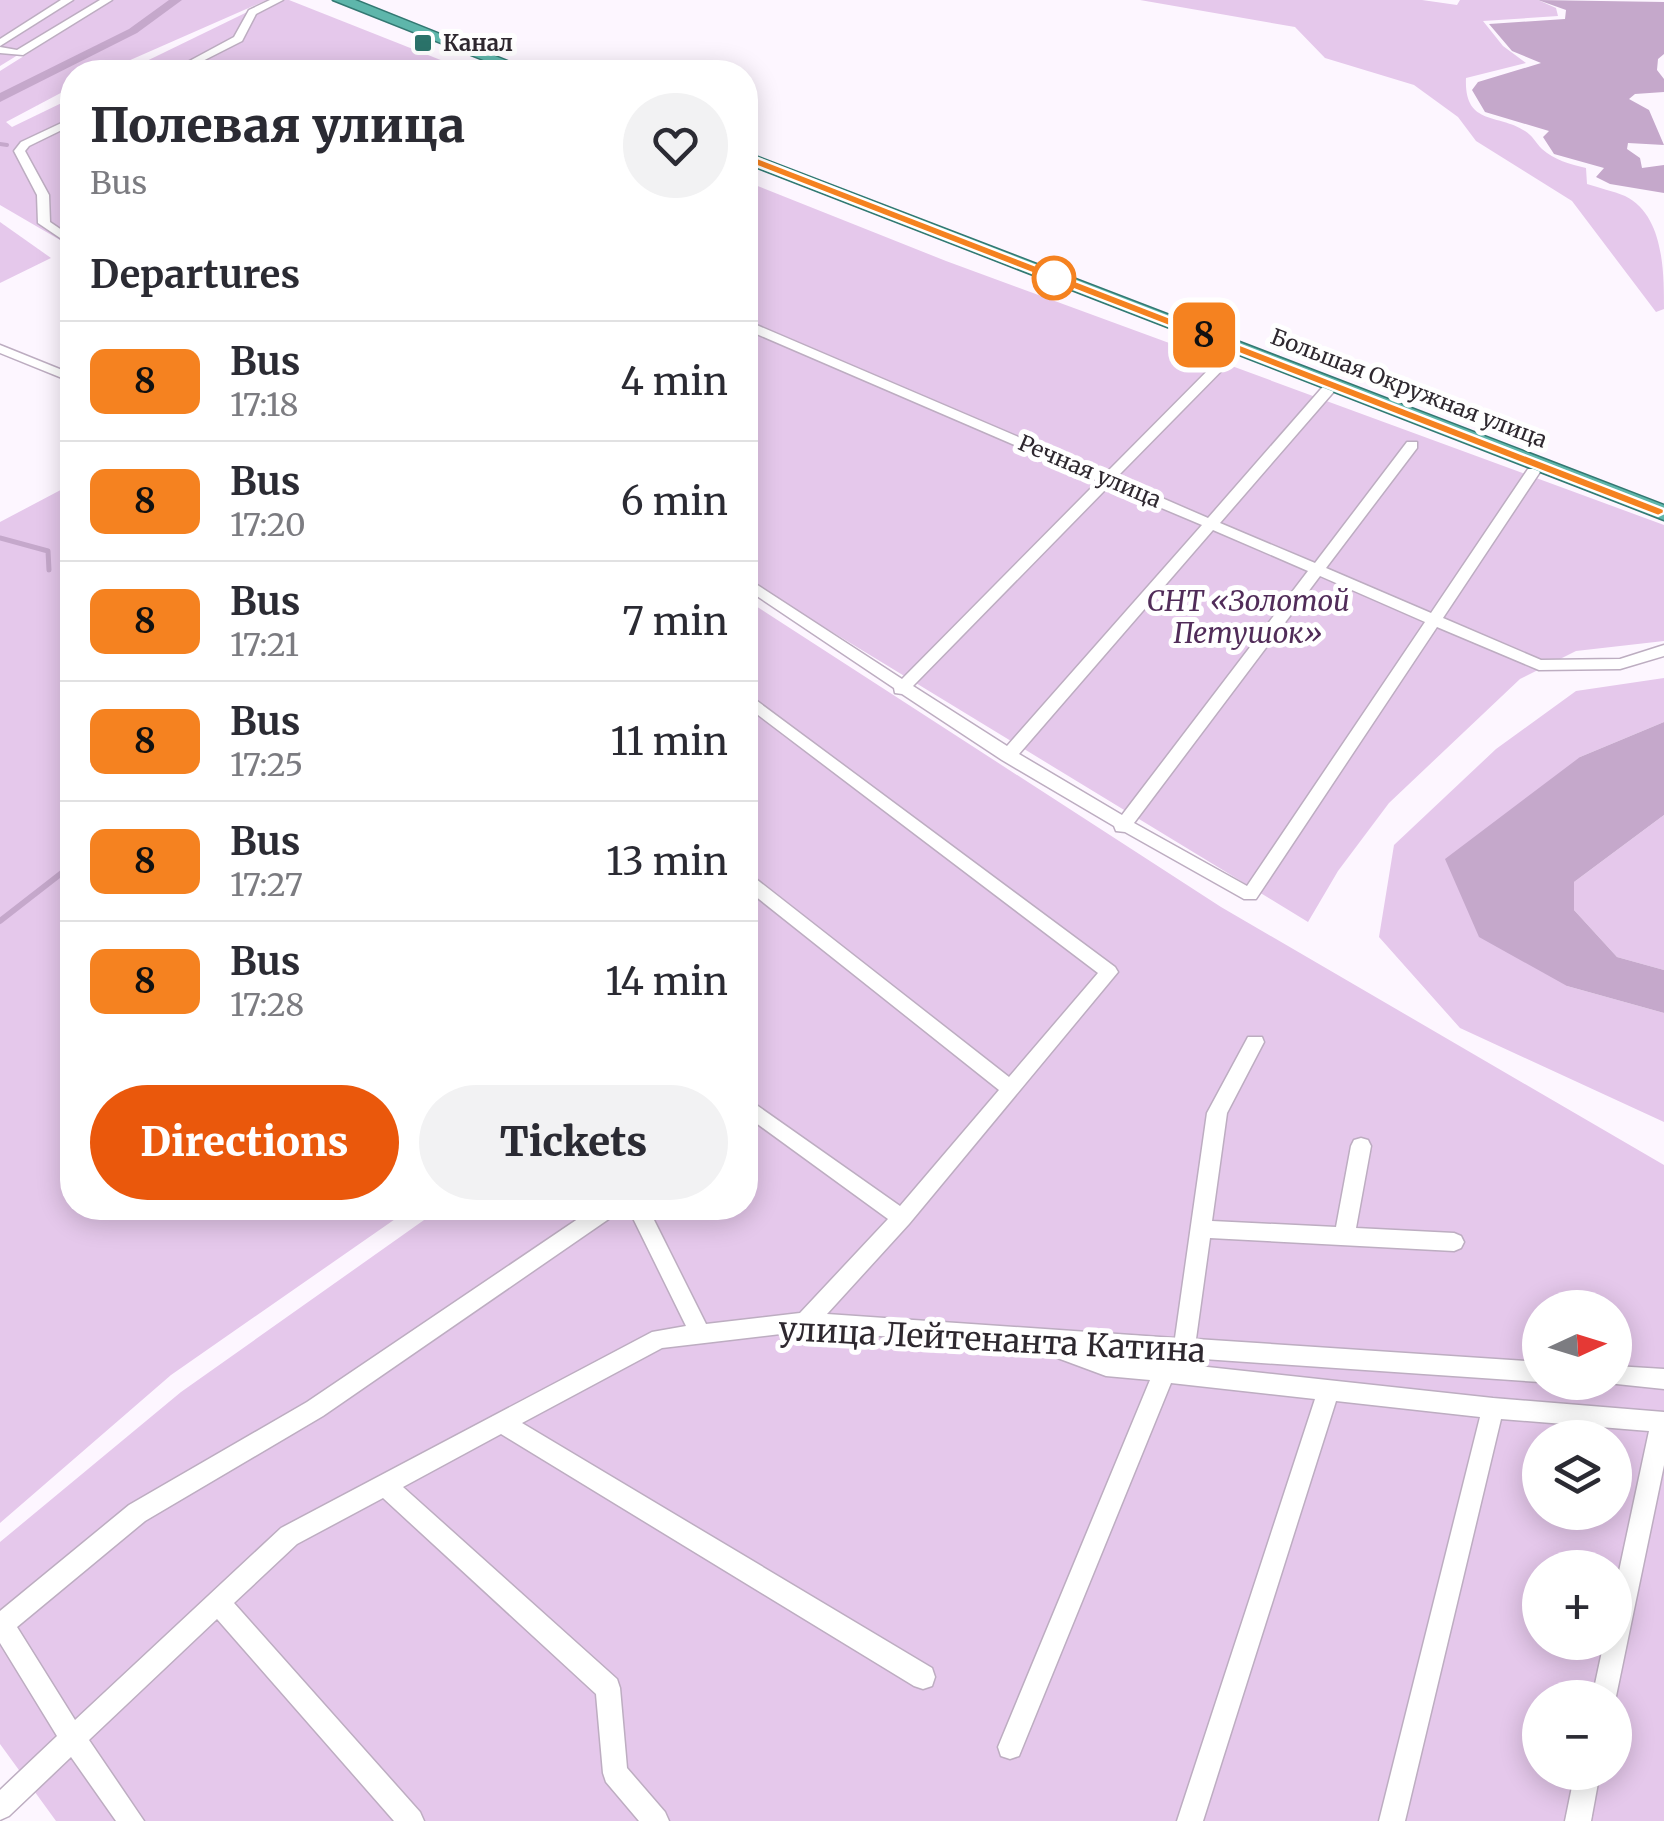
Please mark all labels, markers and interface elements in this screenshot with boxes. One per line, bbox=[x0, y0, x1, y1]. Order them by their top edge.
place label: Канал bbox=[443, 29, 513, 57]
marker: Канал bbox=[412, 32, 434, 54]
button: heart bbox=[623, 93, 728, 198]
text: Полевая улица bbox=[90, 95, 465, 155]
text: Bus bbox=[90, 163, 147, 203]
text: Departures bbox=[90, 251, 300, 298]
unlabelled marker bbox=[1033, 257, 1075, 299]
line badge: 8 bbox=[1172, 302, 1236, 368]
text: 8 bbox=[1193, 313, 1215, 357]
street label: Большая Окружная улица bbox=[1267, 322, 1551, 454]
text: Bus bbox=[230, 338, 300, 385]
text: 4 min bbox=[620, 358, 728, 405]
text: 8 bbox=[134, 359, 156, 403]
text: 17:18 bbox=[230, 385, 299, 425]
street label: Речная улица bbox=[1015, 428, 1166, 514]
text: Bus bbox=[230, 458, 300, 505]
text: 6 min bbox=[621, 478, 728, 525]
text: 8 bbox=[134, 479, 156, 523]
text: 17:20 bbox=[230, 505, 306, 545]
text: Bus bbox=[230, 578, 300, 625]
park label: СНТ «Золотой Петушок» bbox=[1146, 583, 1350, 651]
text: 7 min bbox=[622, 598, 728, 645]
text: 8 bbox=[134, 599, 156, 643]
text: 17:21 bbox=[230, 625, 299, 665]
text: Bus bbox=[230, 698, 300, 745]
text: 11 min bbox=[611, 718, 728, 765]
text: 8 bbox=[134, 719, 156, 763]
text: 17:25 bbox=[230, 745, 303, 785]
text: Bus bbox=[230, 818, 300, 865]
text: 13 min bbox=[606, 838, 728, 885]
text: 8 bbox=[134, 839, 156, 883]
text: 17:27 bbox=[230, 865, 303, 905]
text: Bus bbox=[230, 938, 300, 985]
text: 14 min bbox=[605, 958, 728, 1005]
text: 8 bbox=[134, 959, 156, 1003]
text: 17:28 bbox=[230, 985, 304, 1025]
button: Directions bbox=[90, 1085, 399, 1200]
button: Tickets bbox=[419, 1085, 728, 1200]
north arrow bbox=[1522, 1290, 1632, 1400]
map controls bbox=[1522, 1290, 1632, 1790]
street label: улица Лейтенанта Катина bbox=[778, 1309, 1206, 1371]
button: layers bbox=[1522, 1420, 1632, 1530]
button: + bbox=[1522, 1550, 1632, 1660]
button: − bbox=[1522, 1680, 1632, 1790]

